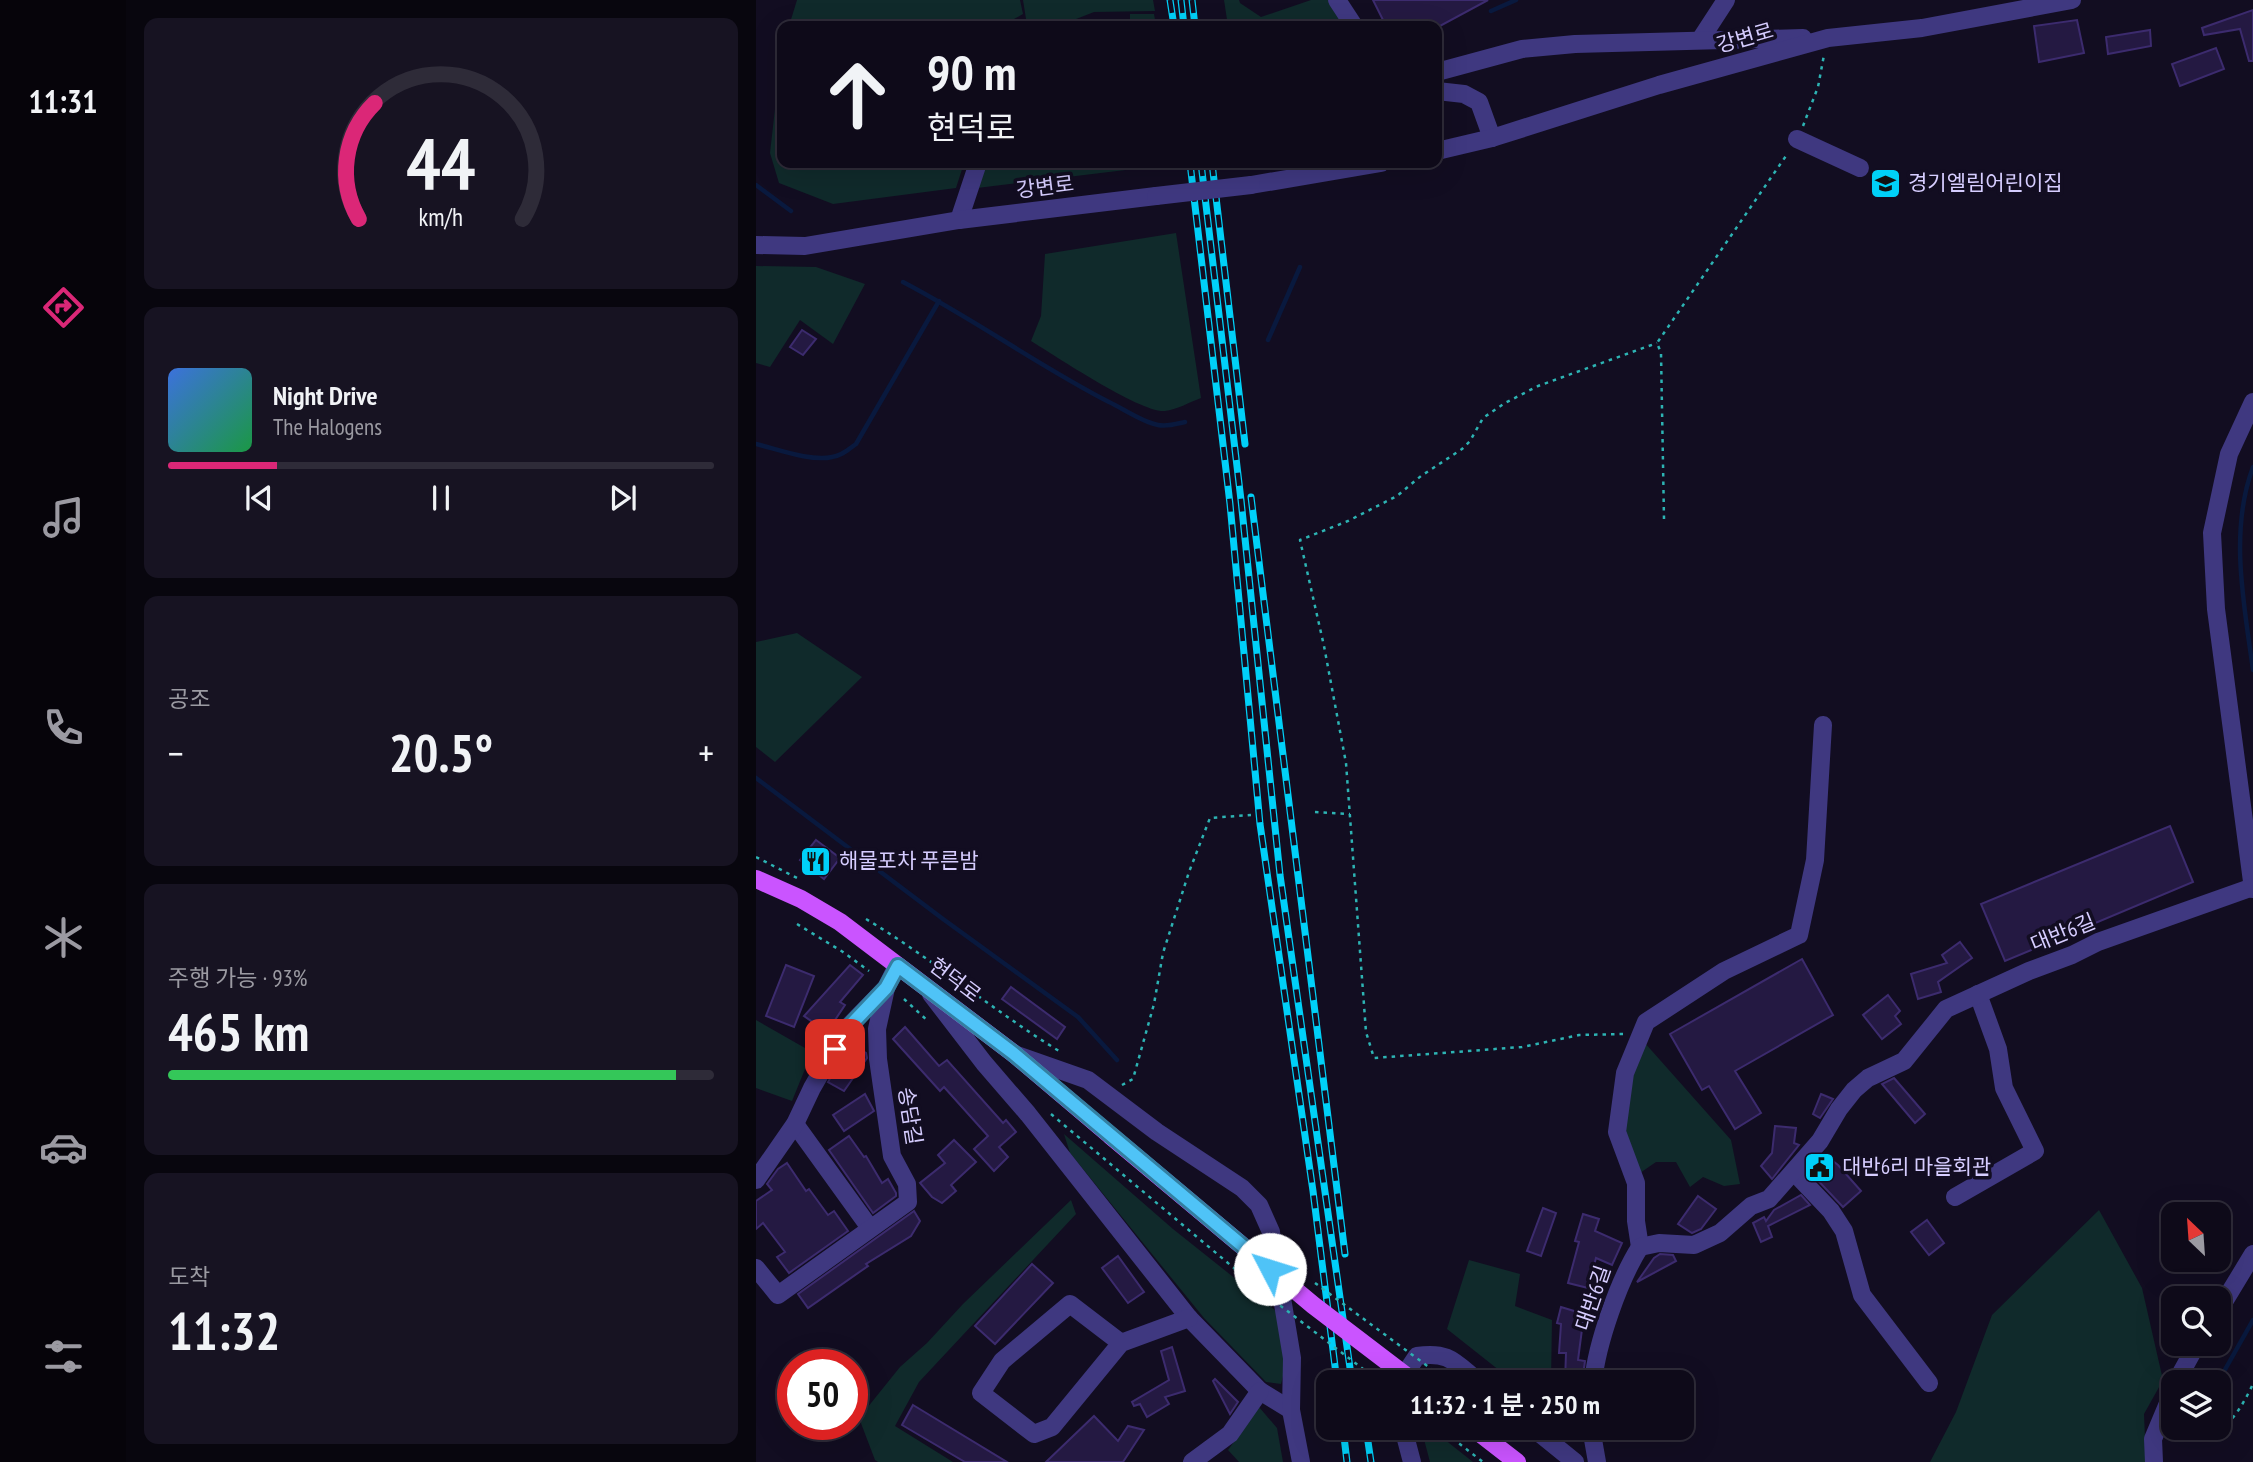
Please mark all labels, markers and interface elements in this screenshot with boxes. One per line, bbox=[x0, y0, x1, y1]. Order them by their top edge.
street label: 강변로 bbox=[1713, 17, 1776, 58]
text: 90 m bbox=[927, 40, 1016, 104]
icon: ahead bbox=[812, 49, 903, 140]
text: 11:31 bbox=[28, 80, 98, 122]
text: 현덕로 bbox=[927, 106, 1015, 148]
text: 44 bbox=[406, 116, 476, 210]
school or university icon: 경기엘림어린이집 bbox=[1868, 166, 1902, 200]
place label: 경기엘림어린이집 bbox=[1908, 169, 2063, 196]
street label: 강변로 bbox=[1015, 170, 1075, 203]
text: km/h bbox=[419, 201, 463, 233]
icon: directions bbox=[39, 283, 88, 332]
text: Night Drive bbox=[273, 379, 378, 412]
text: The Halogens bbox=[273, 412, 382, 441]
icon: previous bbox=[240, 479, 278, 517]
icon: pause bbox=[422, 479, 460, 517]
icon: next bbox=[604, 479, 642, 517]
icon: music bbox=[39, 493, 88, 542]
text: 공조 bbox=[168, 684, 210, 713]
icon: phone bbox=[39, 703, 88, 752]
text: 20.5° bbox=[389, 719, 493, 786]
text: − bbox=[168, 728, 184, 777]
text: + bbox=[698, 728, 714, 777]
restaurant icon: 해물포차 푸른밤 bbox=[799, 844, 833, 878]
place label: 해물포차 푸른밤 bbox=[839, 847, 979, 874]
street label: 대반6길 bbox=[2026, 907, 2099, 958]
icon: climate bbox=[39, 913, 88, 962]
street label: 현덕로 bbox=[924, 951, 987, 1008]
text: 주행 가능 · 93% bbox=[168, 963, 308, 992]
text: 465 km bbox=[168, 998, 309, 1065]
pin bbox=[805, 1019, 865, 1079]
icon: arrive bbox=[816, 1030, 854, 1068]
street label: 송담길 bbox=[893, 1085, 928, 1147]
icon: car bbox=[39, 1123, 88, 1172]
public building icon: 대반6리 마을회관 bbox=[1802, 1150, 1836, 1184]
place label: 대반6리 마을회관 bbox=[1842, 1153, 1991, 1180]
north arrow bbox=[2161, 1202, 2231, 1272]
map controls bbox=[2161, 1202, 2231, 1440]
position arrow bbox=[1233, 1232, 1307, 1306]
text: 도착 bbox=[168, 1262, 210, 1291]
street label: 대반6길 bbox=[1569, 1262, 1616, 1334]
button: search bbox=[2161, 1286, 2231, 1356]
text: 11:32 bbox=[168, 1297, 280, 1364]
icon: filters bbox=[39, 1332, 88, 1381]
speed limit sign: 50 bbox=[777, 1349, 868, 1440]
button: layers bbox=[2161, 1370, 2231, 1440]
text: 11:32 · 1 분 · 250 m bbox=[1410, 1388, 1600, 1421]

